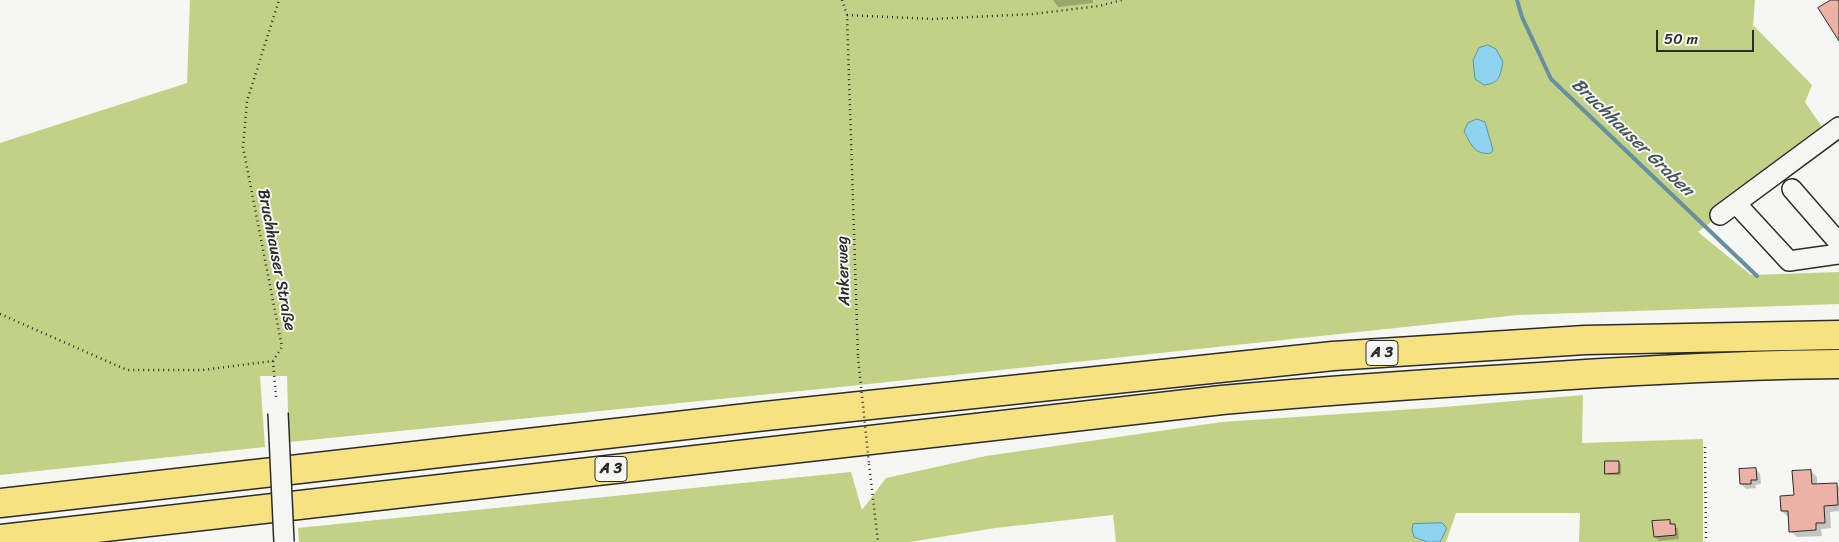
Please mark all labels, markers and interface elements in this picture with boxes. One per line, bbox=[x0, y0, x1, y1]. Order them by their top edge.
scale bar bbox=[1659, 20, 1756, 52]
text: 50 m bbox=[1664, 26, 1698, 52]
water label: Bruchhauser Graben bbox=[1567, 74, 1697, 202]
street label: Bruchhauser Straße bbox=[253, 188, 299, 332]
street label: Ankerweg bbox=[833, 236, 855, 306]
road number: A 3 bbox=[1366, 340, 1398, 366]
road number: A 3 bbox=[595, 456, 627, 482]

